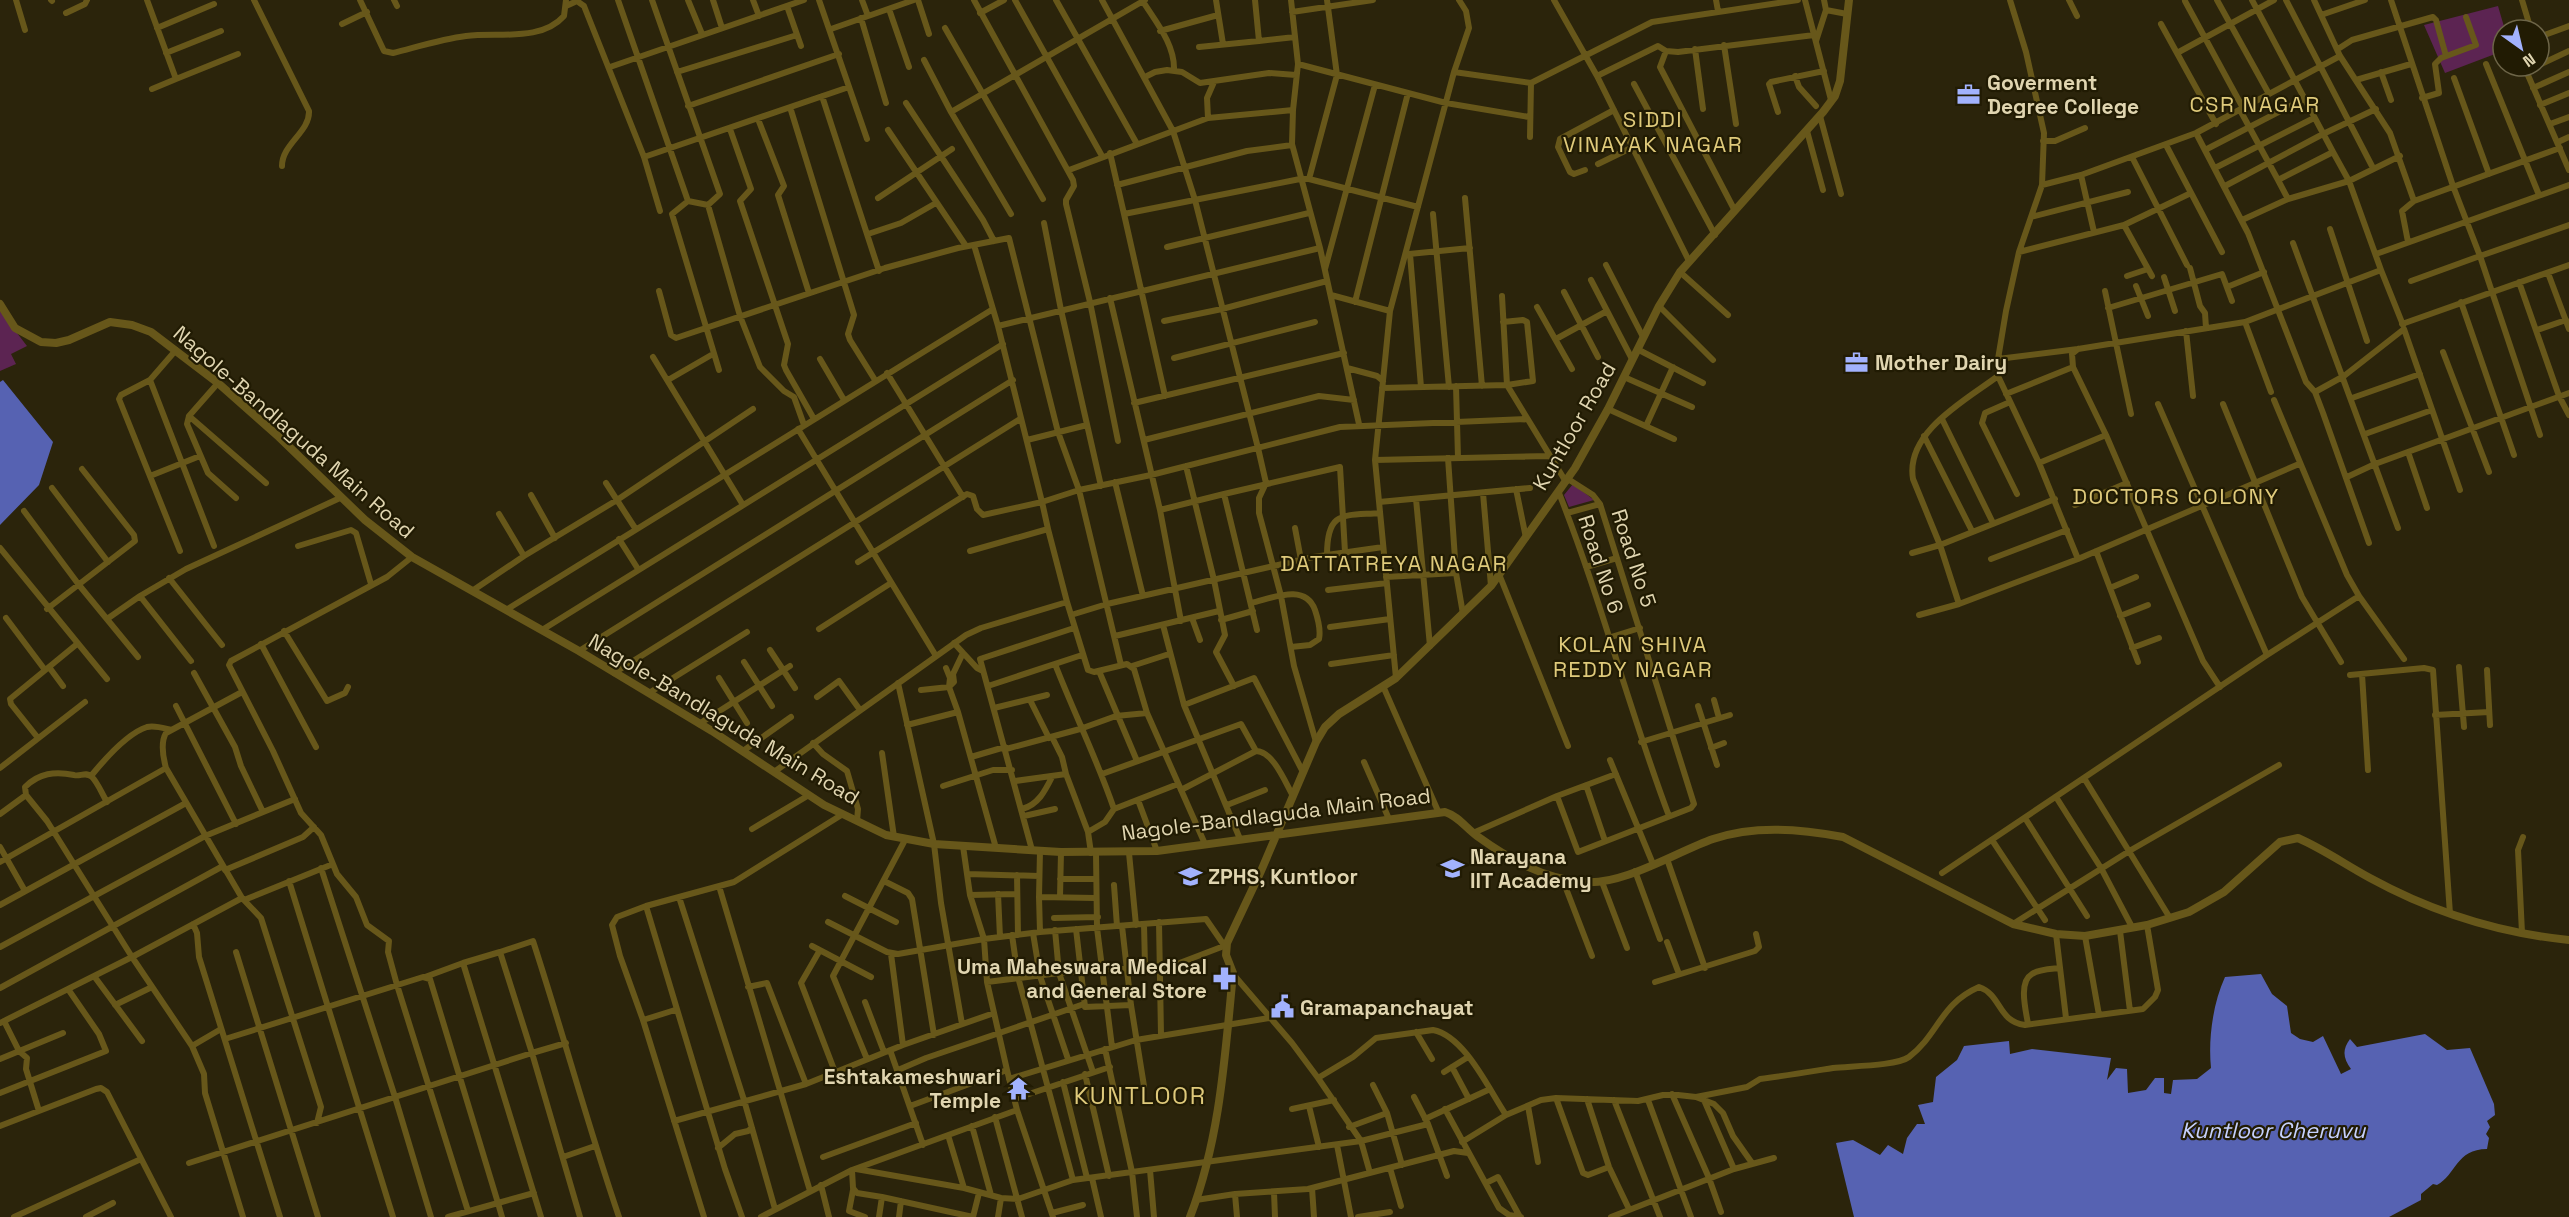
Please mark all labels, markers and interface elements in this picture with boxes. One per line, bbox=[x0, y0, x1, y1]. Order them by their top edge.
north arrow bbox=[2491, 18, 2551, 78]
text: N bbox=[2519, 48, 2539, 72]
place label: Goverment Degree College bbox=[1987, 69, 2139, 120]
office icon: Goverment Degree College bbox=[1956, 81, 1982, 107]
district label: CSR NAGAR bbox=[2189, 90, 2321, 118]
district label: SIDDI VINAYAK NAGAR bbox=[1563, 105, 1743, 158]
street label: Nagole-Bandlaguda Main Road bbox=[168, 320, 420, 544]
office icon: Mother Dairy bbox=[1844, 349, 1870, 375]
place label: Mother Dairy bbox=[1875, 349, 2007, 376]
street label: Kuntloor Road bbox=[1526, 357, 1622, 495]
district label: DOCTORS COLONY bbox=[2072, 482, 2280, 510]
street label: Road No 5 bbox=[1605, 505, 1663, 611]
street label: Road No 6 bbox=[1572, 511, 1630, 617]
district label: DATTATREYA NAGAR bbox=[1280, 549, 1508, 577]
street label: Nagole-Bandlaguda Main Road bbox=[584, 627, 864, 811]
district label: KOLAN SHIVA REDDY NAGAR bbox=[1553, 630, 1713, 683]
street label: Nagole-Bandlaguda Main Road bbox=[1120, 782, 1432, 846]
place label: Narayana IIT Academy bbox=[1470, 843, 1592, 894]
school or university icon: Narayana IIT Academy bbox=[1439, 855, 1465, 881]
school or university icon: ZPHS, Kuntloor bbox=[1177, 863, 1203, 889]
place label: ZPHS, Kuntloor bbox=[1208, 863, 1358, 890]
place label: Uma Maheswara Medical and General Store bbox=[957, 953, 1207, 1004]
pharmacy icon: Uma Maheswara Medical and General Store bbox=[1212, 965, 1238, 991]
public building icon: Gramapanchayat bbox=[1269, 994, 1295, 1020]
place label: Gramapanchayat bbox=[1300, 994, 1474, 1021]
place label: Eshtakameshwari Temple bbox=[824, 1063, 1001, 1114]
temple icon: Eshtakameshwari Temple bbox=[1006, 1075, 1032, 1101]
district label: KUNTLOOR bbox=[1074, 1080, 1206, 1111]
water label: Kuntloor Cheruvu bbox=[2181, 1116, 2367, 1144]

